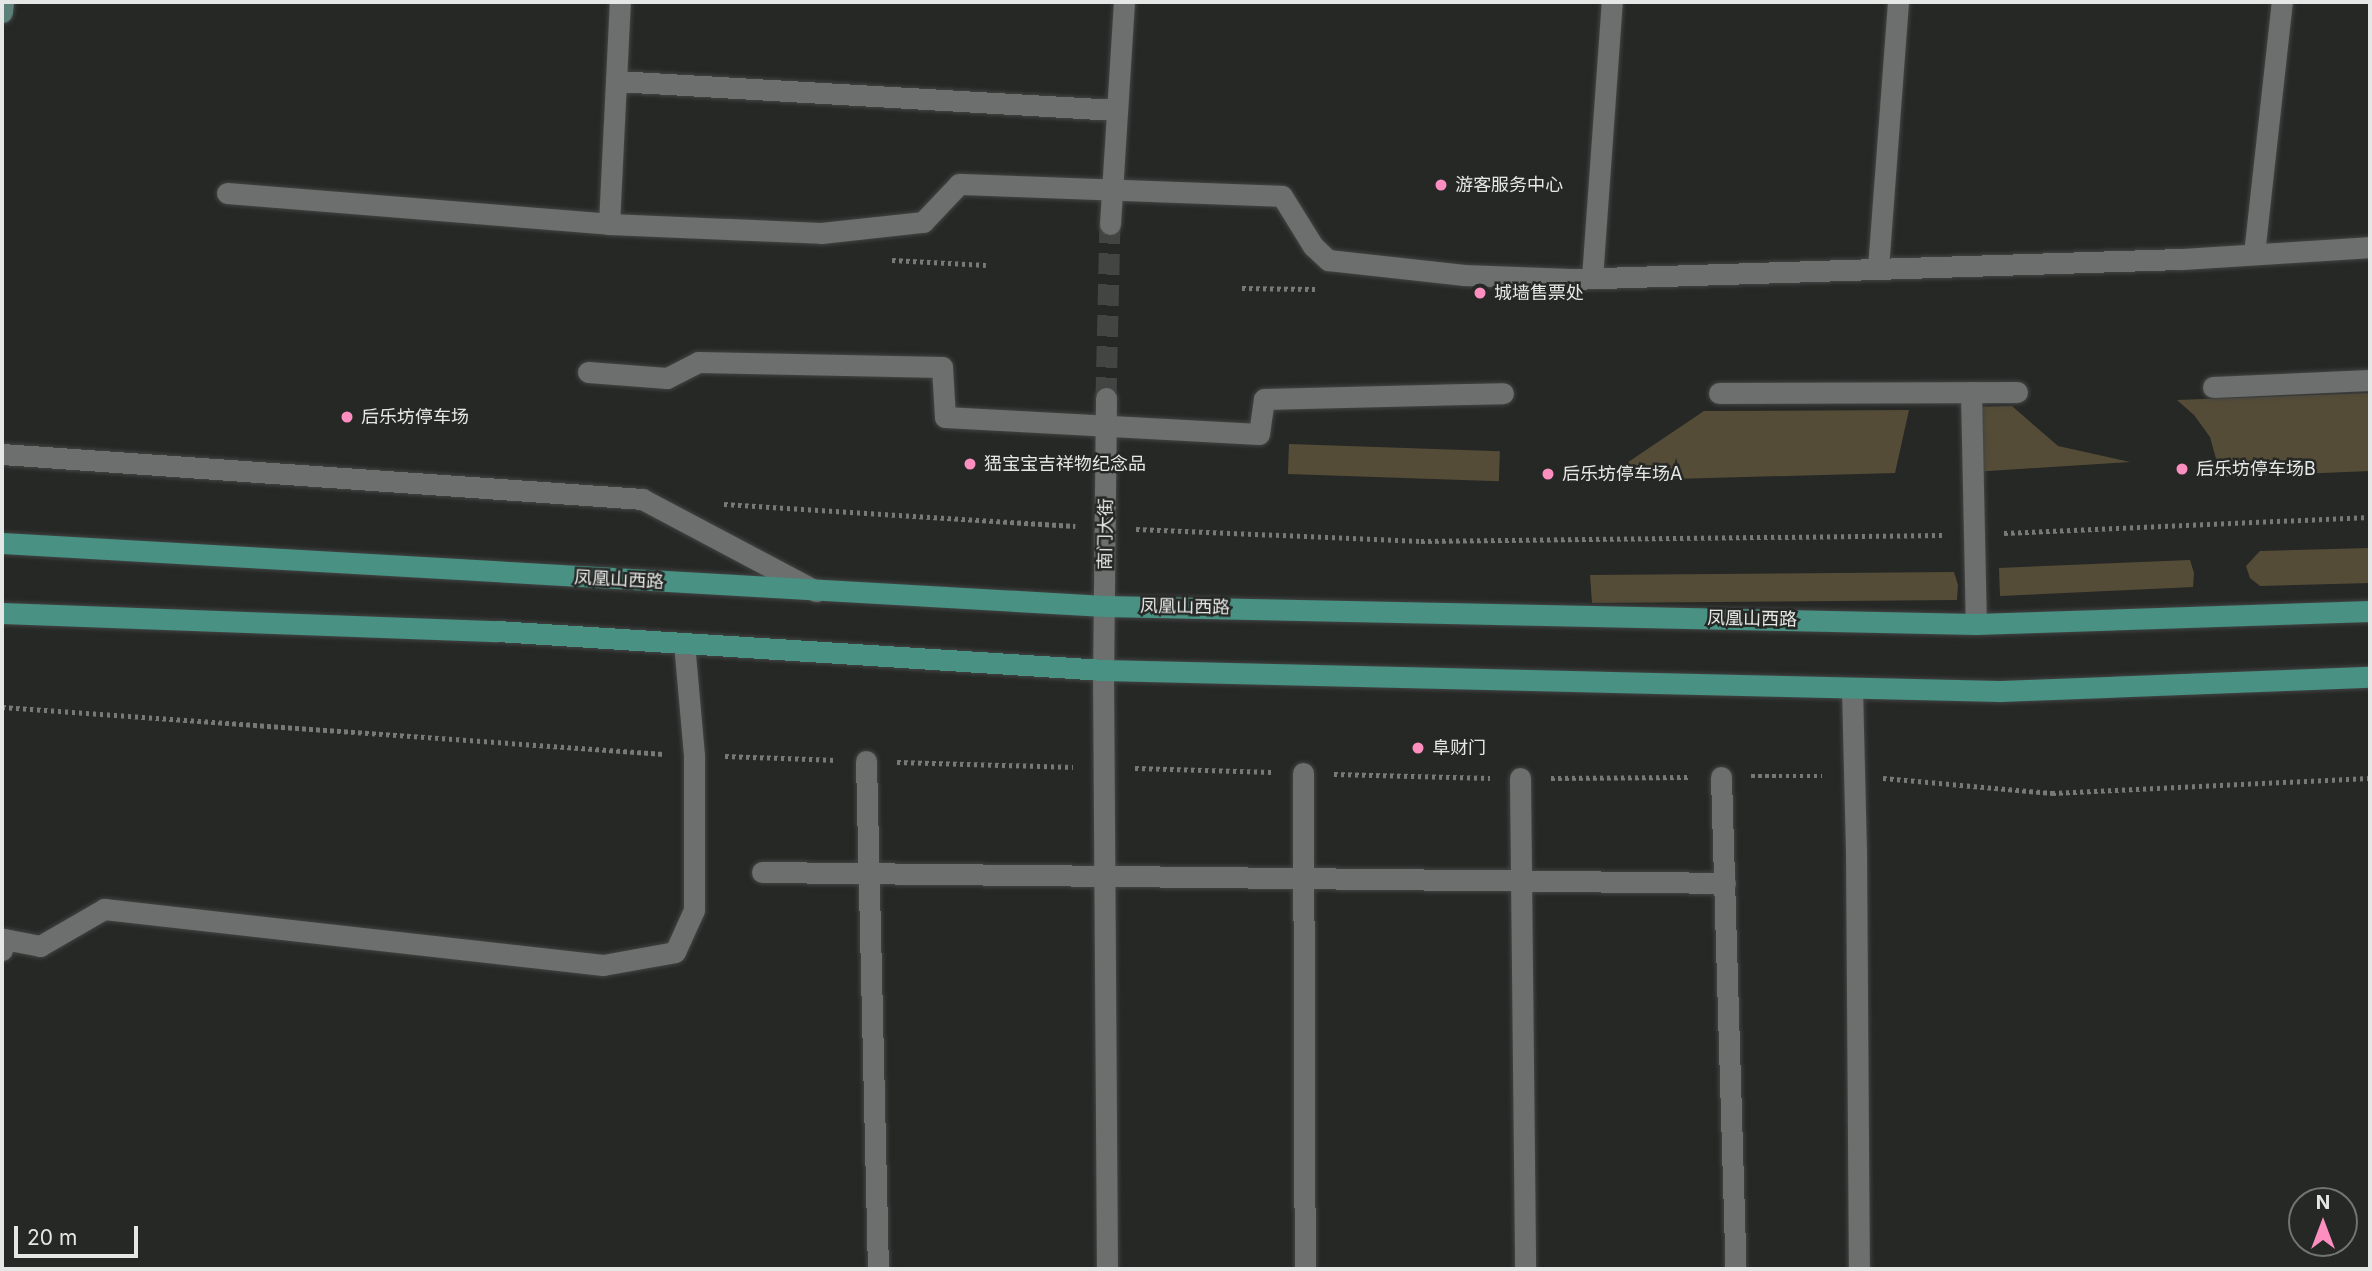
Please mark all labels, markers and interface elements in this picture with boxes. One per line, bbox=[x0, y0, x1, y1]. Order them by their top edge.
place label: 游客服务中心 bbox=[1455, 174, 1563, 196]
marker: 游客服务中心 bbox=[1433, 177, 1449, 193]
place label: 城墙售票处 bbox=[1494, 282, 1584, 304]
marker: 城墙售票处 bbox=[1472, 285, 1488, 301]
place label: 后乐坊停车场 bbox=[361, 406, 469, 428]
marker: 后乐坊停车场 bbox=[339, 409, 355, 425]
place label: 峱宝宝吉祥物纪念品 bbox=[984, 453, 1146, 475]
marker: 峱宝宝吉祥物纪念品 bbox=[962, 456, 978, 472]
place label: 后乐坊停车场B bbox=[2196, 458, 2316, 480]
marker: 后乐坊停车场B bbox=[2174, 461, 2190, 477]
place label: 后乐坊停车场A bbox=[1562, 463, 1682, 485]
marker: 后乐坊停车场A bbox=[1540, 466, 1556, 482]
street label: 南门大街 bbox=[1095, 498, 1117, 570]
street label: 凤凰山西路 bbox=[573, 567, 665, 593]
street label: 凤凰山西路 bbox=[1140, 595, 1230, 619]
street label: 凤凰山西路 bbox=[1707, 607, 1797, 631]
place label: 阜财门 bbox=[1432, 737, 1486, 759]
marker: 阜财门 bbox=[1410, 740, 1426, 756]
north arrow bbox=[2288, 1187, 2358, 1257]
text: N bbox=[2316, 1191, 2330, 1214]
scale bar bbox=[18, 1212, 142, 1256]
text: 20 m bbox=[27, 1225, 77, 1250]

